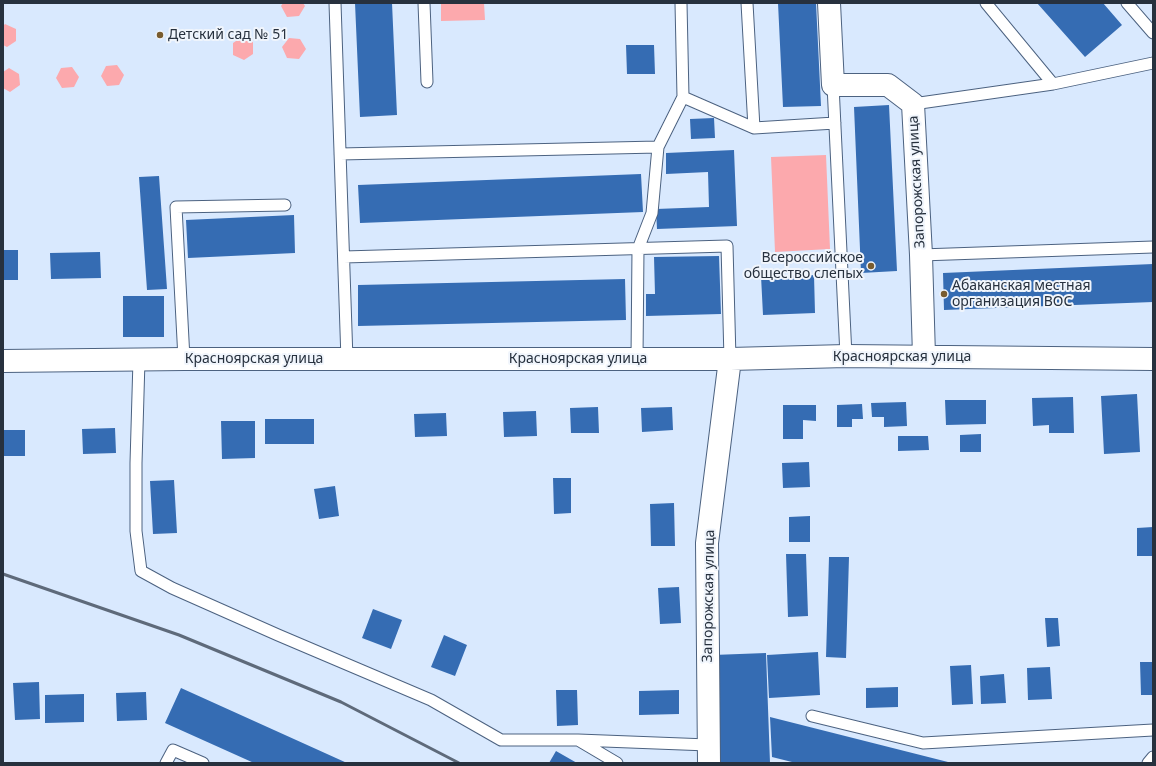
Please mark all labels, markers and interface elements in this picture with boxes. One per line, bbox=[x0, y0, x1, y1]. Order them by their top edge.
place label: Детский сад № 51 bbox=[168, 27, 288, 43]
marker: Детский сад № 51 bbox=[155, 30, 165, 40]
street label: Запорожская улица bbox=[905, 115, 929, 249]
place label: Всероссийское общество слепых bbox=[744, 250, 863, 282]
marker: Всероссийское общество слепых bbox=[866, 261, 876, 271]
place label: Абаканская местная организация ВОС bbox=[952, 278, 1091, 310]
marker: Абаканская местная организация ВОС bbox=[939, 289, 949, 299]
street label: Красноярская улица bbox=[833, 349, 971, 365]
street label: Красноярская улица bbox=[185, 351, 323, 367]
street label: Красноярская улица bbox=[509, 351, 647, 367]
street label: Запорожская улица bbox=[699, 529, 719, 663]

